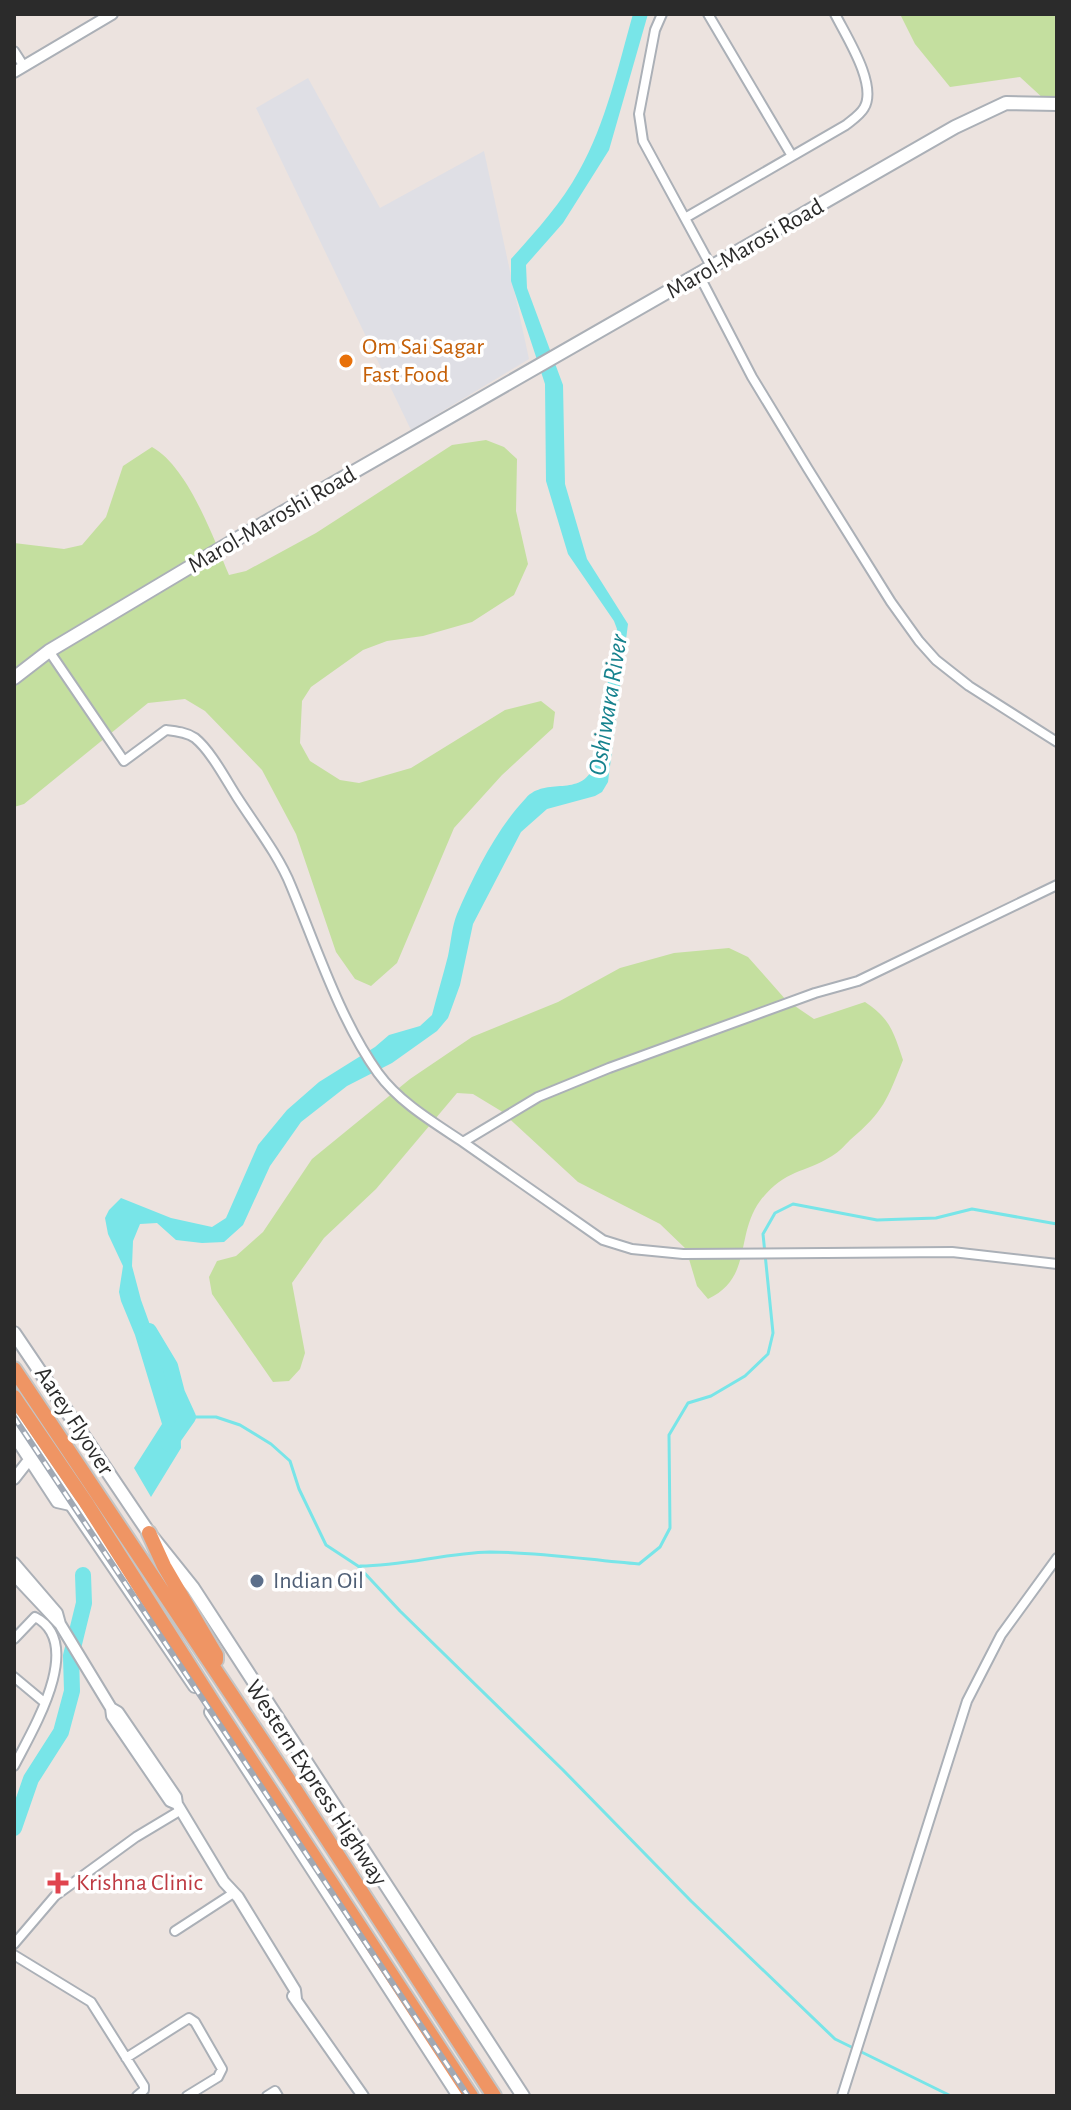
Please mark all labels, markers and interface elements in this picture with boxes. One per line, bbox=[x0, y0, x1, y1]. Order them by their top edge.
street label: Marol-Marosi Road bbox=[662, 194, 828, 304]
place label: Om Sai Sagar Fast Food bbox=[362, 335, 484, 387]
marker: Om Sai Sagar Fast Food bbox=[337, 352, 355, 370]
street label: Marol-Maroshi Road bbox=[184, 462, 360, 578]
water label: Oshiwara River bbox=[584, 631, 632, 777]
street label: Aarey Flyover bbox=[30, 1362, 118, 1480]
place label: Indian Oil bbox=[273, 1569, 364, 1593]
marker: Indian Oil bbox=[248, 1572, 266, 1590]
street label: Western Express Highway bbox=[241, 1676, 391, 1890]
place label: Krishna Clinic bbox=[76, 1871, 203, 1895]
marker: Krishna Clinic bbox=[47, 1872, 69, 1894]

